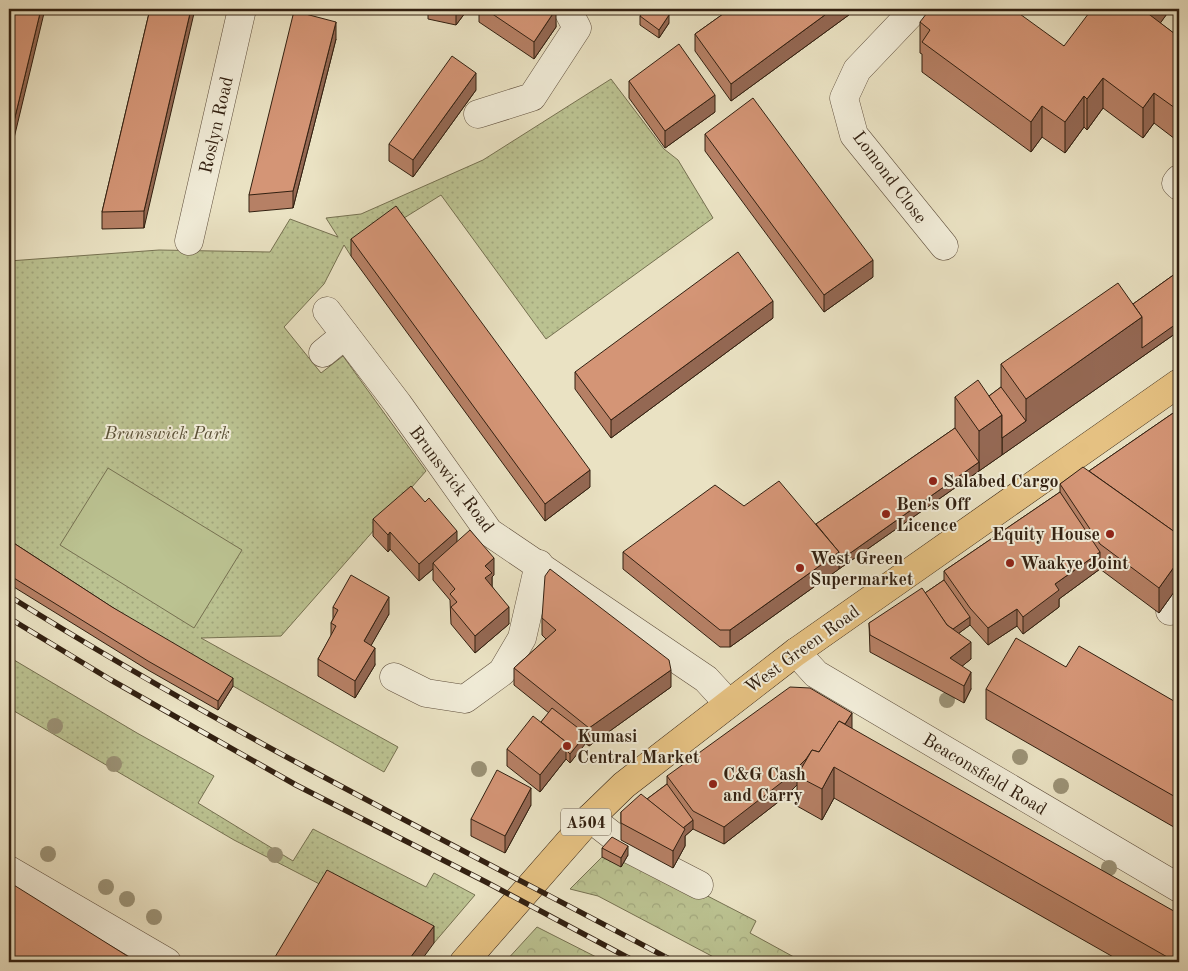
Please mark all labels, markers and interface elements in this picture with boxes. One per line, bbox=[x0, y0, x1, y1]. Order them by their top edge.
street label: Roslyn Road bbox=[197, 75, 237, 175]
street label: Lomond Close bbox=[849, 128, 930, 227]
street label: Brunswick Road bbox=[405, 423, 497, 536]
park label: Brunswick Park bbox=[103, 425, 230, 443]
place label: Salabed Cargo bbox=[943, 473, 1059, 491]
marker: Salabed Cargo bbox=[927, 475, 939, 487]
place label: Ben's Off Licence bbox=[896, 496, 971, 535]
marker: Ben's Off Licence bbox=[880, 508, 892, 520]
place label: Equity House bbox=[992, 526, 1100, 544]
marker: Equity House bbox=[1104, 528, 1116, 540]
place label: West Green Supermarket bbox=[810, 550, 914, 589]
place label: Waakye Joint bbox=[1020, 555, 1129, 573]
marker: Waakye Joint bbox=[1004, 557, 1016, 569]
marker: West Green Supermarket bbox=[794, 562, 806, 574]
street label: West Green Road bbox=[742, 602, 863, 697]
place label: Kumasi Central Market bbox=[577, 728, 700, 767]
street label: Beaconsfield Road bbox=[919, 731, 1050, 819]
marker: Kumasi Central Market bbox=[561, 740, 573, 752]
place label: C&G Cash and Carry bbox=[723, 766, 806, 805]
marker: C&G Cash and Carry bbox=[707, 778, 719, 790]
road number: A504 bbox=[561, 809, 611, 836]

